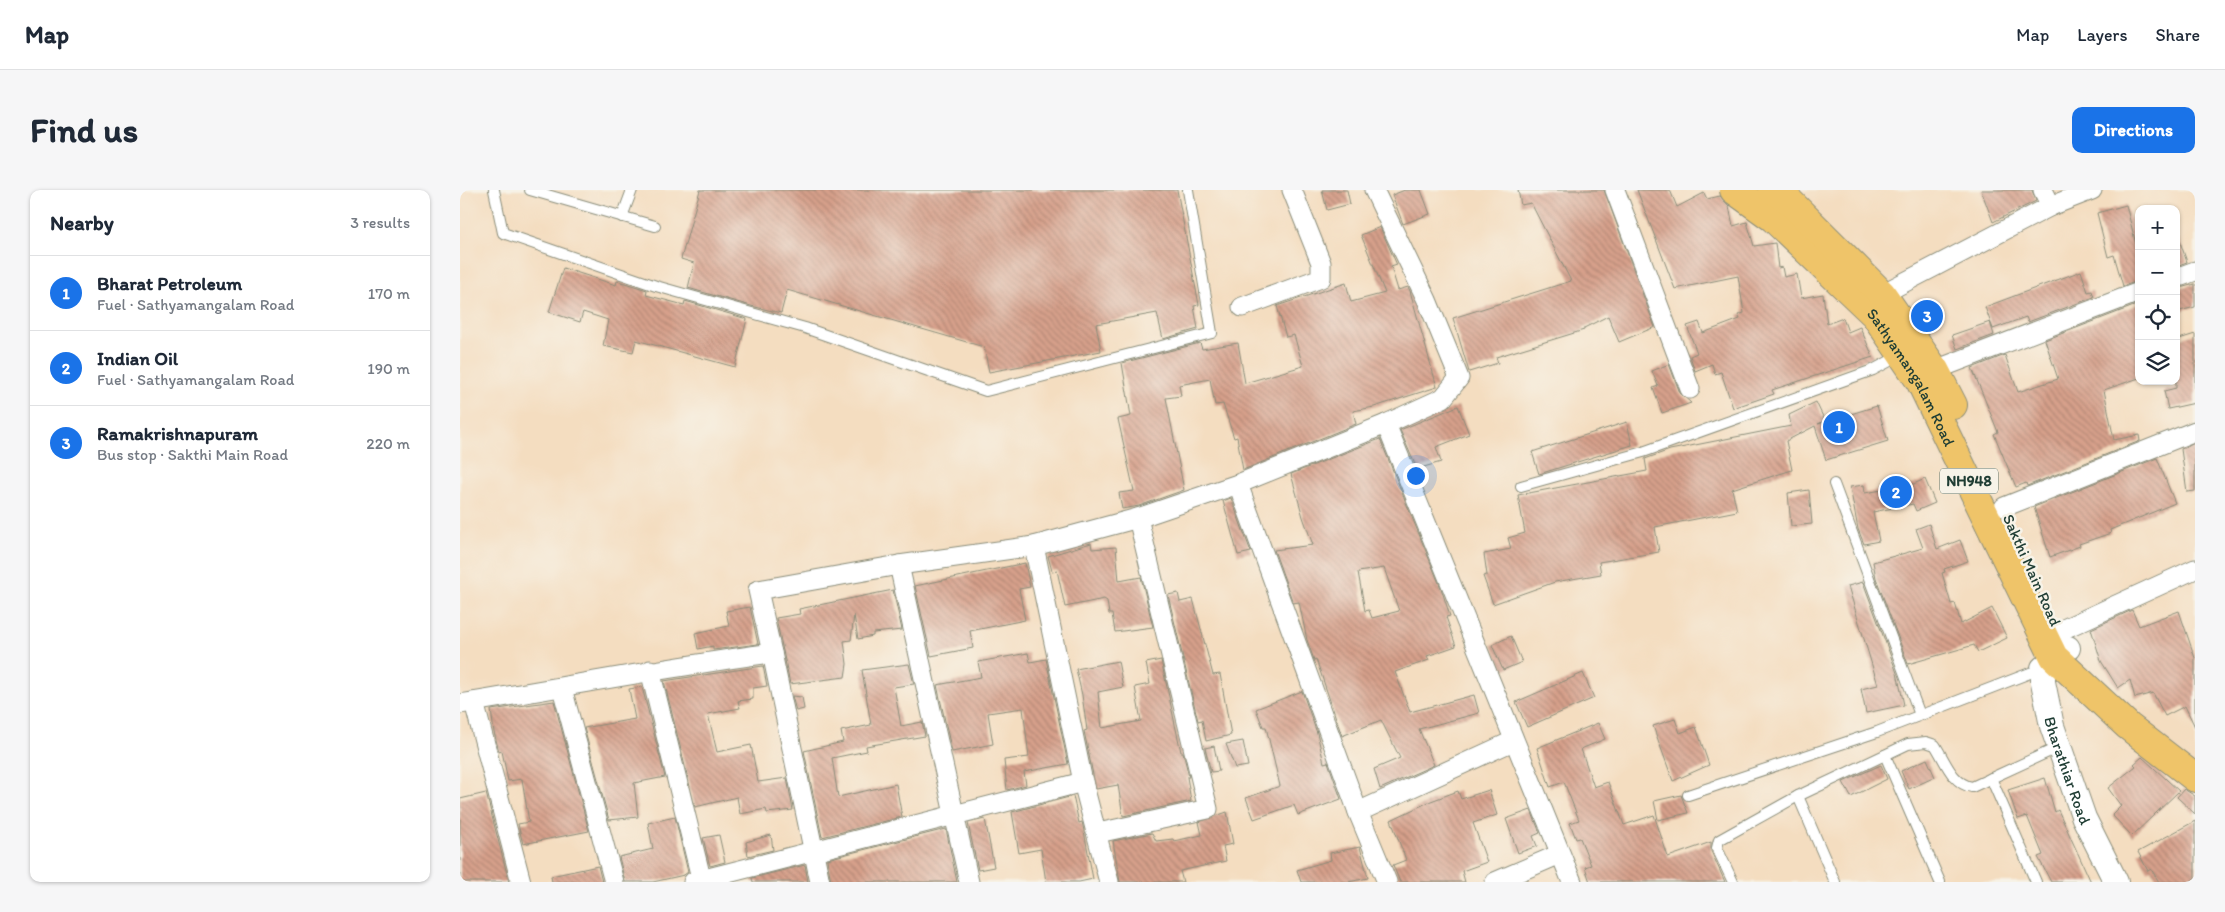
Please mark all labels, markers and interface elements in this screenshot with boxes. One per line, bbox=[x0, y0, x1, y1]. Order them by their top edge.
text: Map bbox=[25, 20, 69, 49]
text: Map bbox=[2016, 24, 2049, 46]
text: Layers bbox=[2077, 24, 2127, 46]
text: Share bbox=[2155, 24, 2200, 46]
button: Directions bbox=[2072, 107, 2195, 153]
text: Find us bbox=[30, 109, 138, 151]
map controls bbox=[2135, 205, 2180, 385]
button: + bbox=[2135, 205, 2180, 250]
text: Nearby bbox=[50, 210, 114, 235]
text: 3 results bbox=[350, 213, 410, 232]
button: − bbox=[2135, 250, 2180, 295]
text: Bharat Petroleum bbox=[97, 272, 242, 295]
text: 1 bbox=[62, 284, 70, 303]
text: 170 m bbox=[368, 284, 410, 303]
text: Fuel · Sathyamangalam Road bbox=[97, 295, 295, 314]
button: locate bbox=[2135, 295, 2180, 340]
pin: 3 bbox=[1911, 297, 1943, 335]
street label: Sathyamangalam Road bbox=[1864, 304, 1960, 449]
button: layers bbox=[2135, 340, 2180, 385]
text: Indian Oil bbox=[97, 347, 178, 370]
text: 2 bbox=[62, 359, 70, 378]
text: 190 m bbox=[367, 359, 410, 378]
text: Fuel · Sathyamangalam Road bbox=[97, 370, 295, 389]
pin: 1 bbox=[1823, 408, 1855, 446]
text: Ramakrishnapuram bbox=[97, 422, 258, 445]
text: 3 bbox=[62, 434, 70, 453]
text: 220 m bbox=[366, 434, 410, 453]
text: Bus stop · Sakthi Main Road bbox=[97, 445, 288, 464]
your location bbox=[1403, 463, 1429, 489]
road number: NH948 bbox=[1940, 468, 1998, 494]
pin: 2 bbox=[1880, 473, 1912, 511]
street label: Sakthi Main Road bbox=[1999, 511, 2065, 629]
street label: Bharathiar Road bbox=[2041, 715, 2095, 828]

